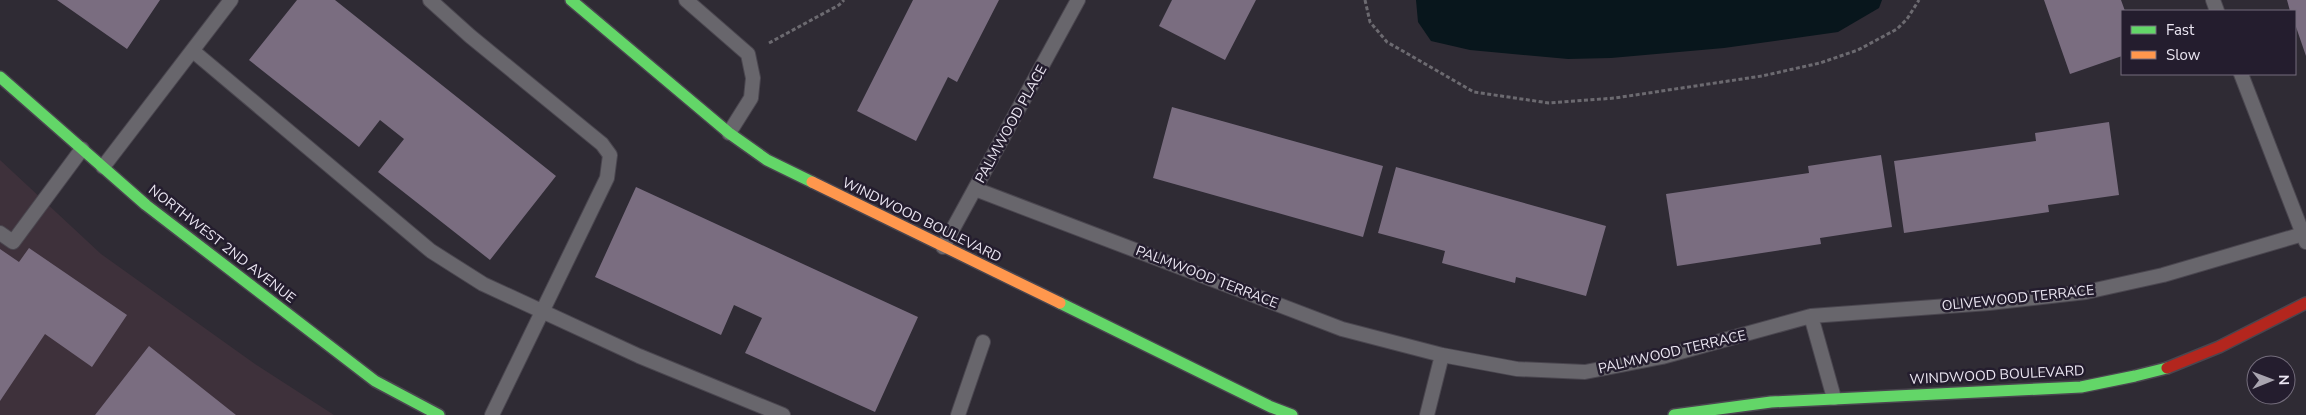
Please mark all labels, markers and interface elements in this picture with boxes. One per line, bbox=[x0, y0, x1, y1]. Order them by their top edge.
legend bbox=[2121, 10, 2296, 75]
text: Fast bbox=[2166, 20, 2195, 40]
text: Slow bbox=[2166, 45, 2201, 65]
street label: PALMWOOD PLACE bbox=[971, 62, 1051, 186]
street label: WINDWOOD BOULEVARD bbox=[839, 173, 1005, 267]
street label: NORTHWEST 2ND AVENUE bbox=[145, 181, 299, 307]
street label: PALMWOOD TERRACE bbox=[1133, 241, 1281, 313]
street label: OLIVEWOOD TERRACE bbox=[1941, 281, 2095, 315]
street label: PALMWOOD TERRACE bbox=[1596, 326, 1748, 378]
north arrow bbox=[2246, 355, 2296, 405]
street label: WINDWOOD BOULEVARD bbox=[1909, 361, 2085, 389]
text: N bbox=[2274, 374, 2293, 385]

